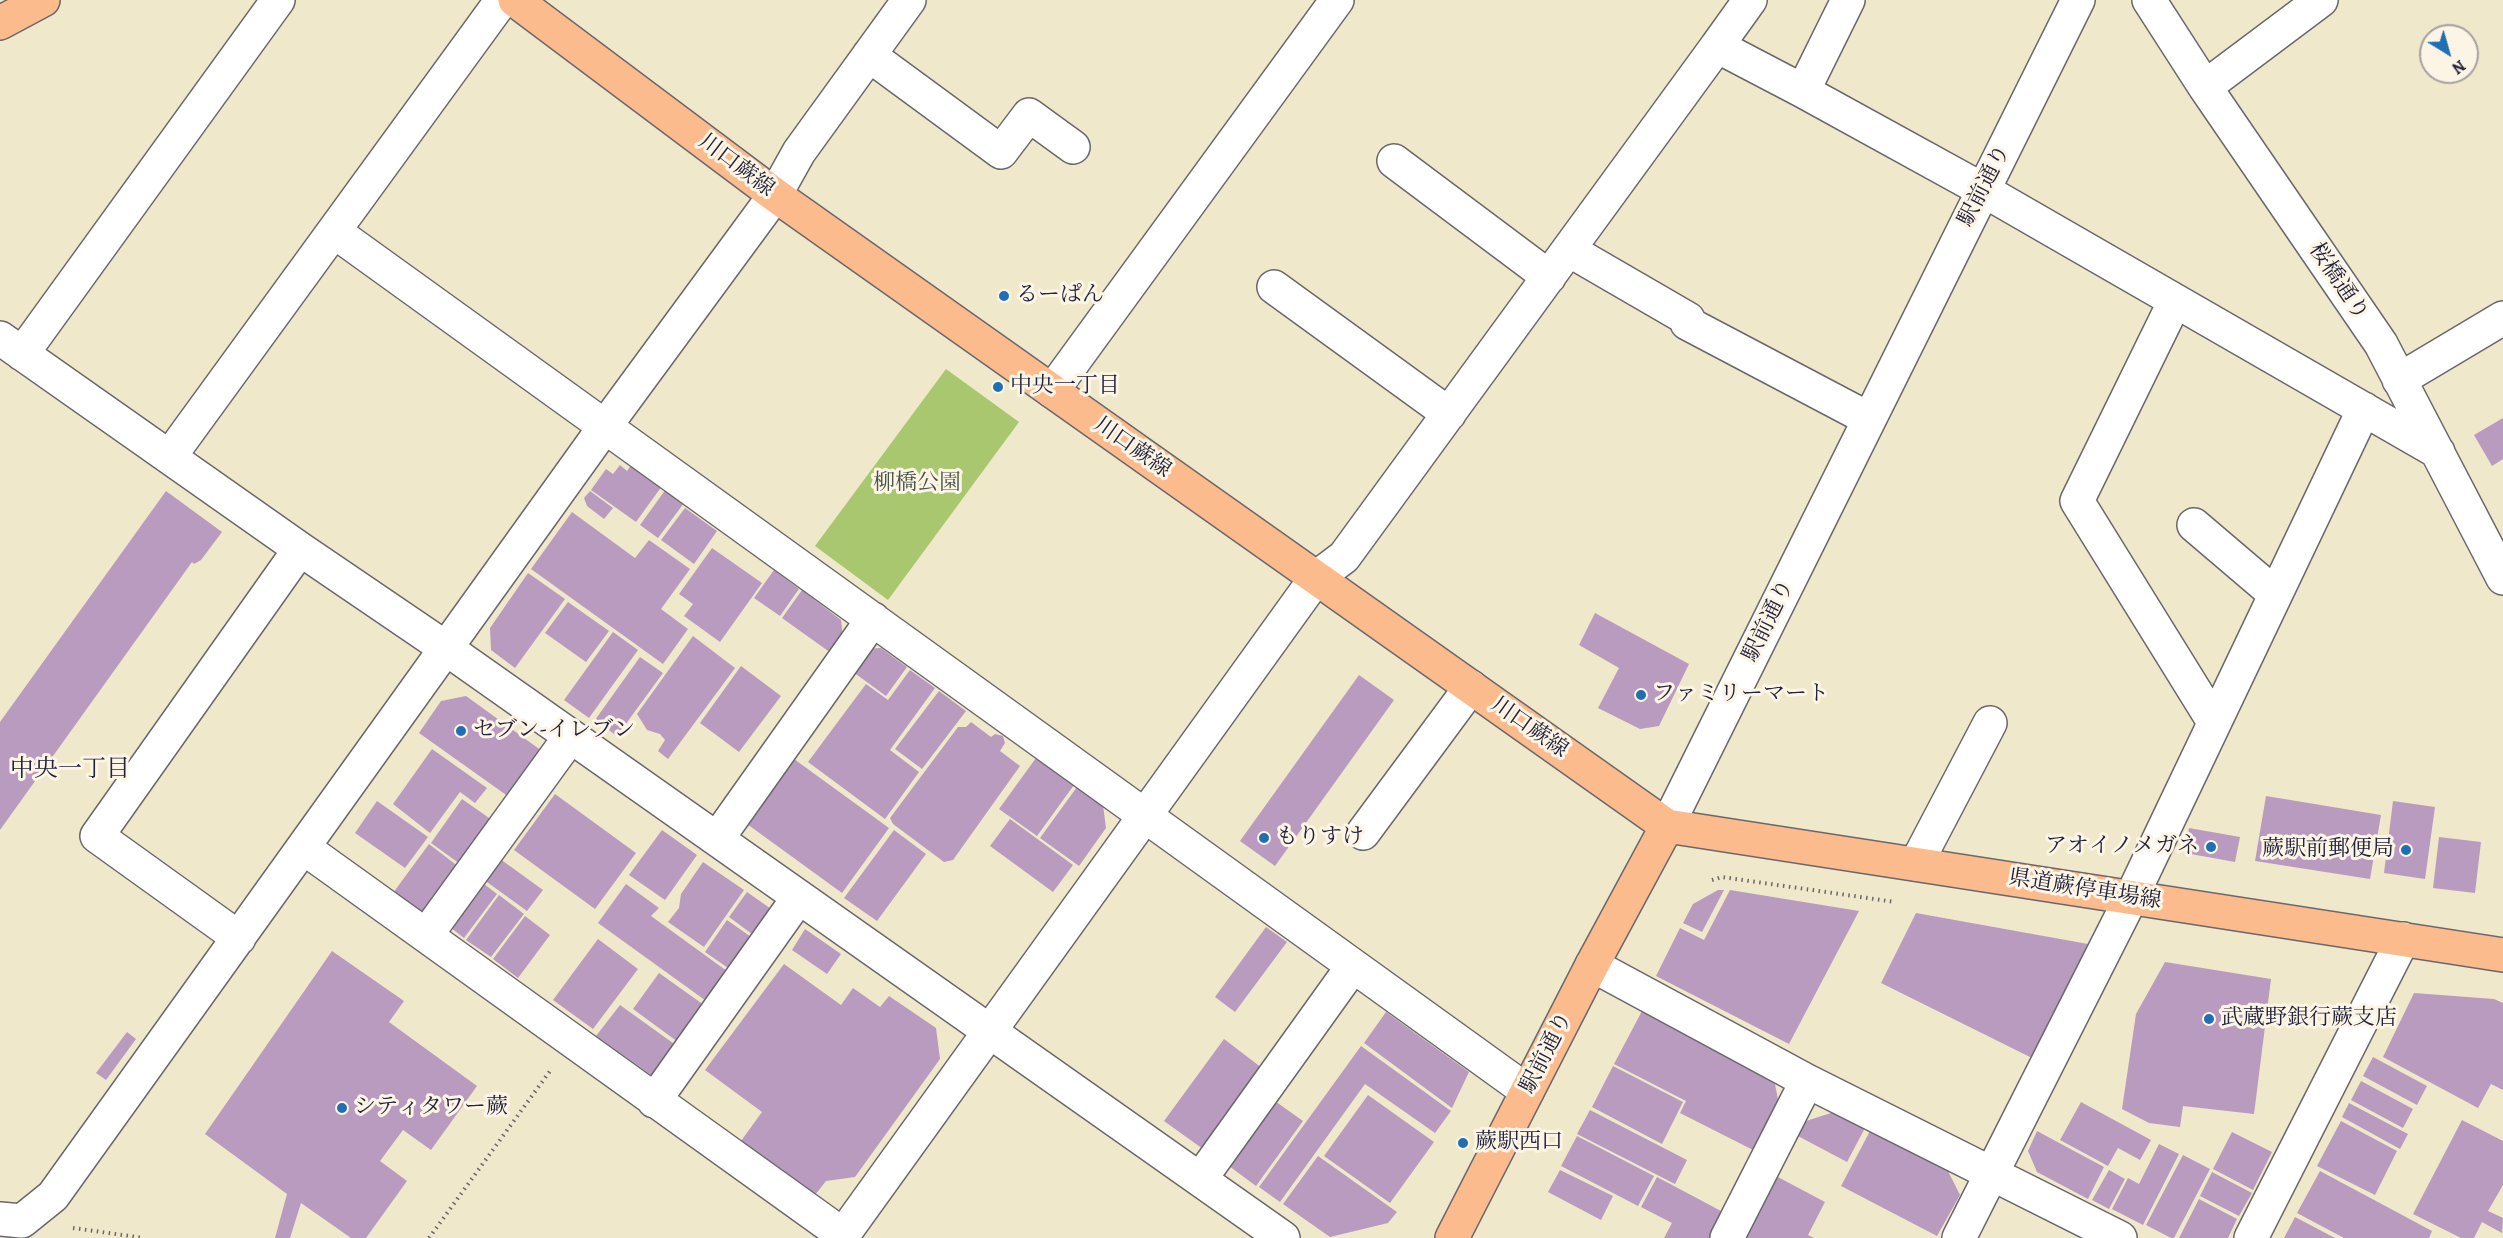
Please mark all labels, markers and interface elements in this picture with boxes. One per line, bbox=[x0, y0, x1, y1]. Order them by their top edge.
north arrow bbox=[2419, 24, 2479, 84]
text: N bbox=[2447, 54, 2470, 79]
street label: 川口蕨線 bbox=[693, 129, 779, 203]
street label: 駅前通り bbox=[1953, 141, 2017, 231]
street label: 桜橋通り bbox=[2302, 238, 2374, 326]
place label: るーぱん bbox=[1016, 283, 1104, 309]
marker: るーぱん bbox=[997, 289, 1011, 303]
place label: 中央一丁目 bbox=[1010, 374, 1120, 400]
marker: 中央一丁目 bbox=[991, 380, 1005, 394]
street label: 川口蕨線 bbox=[1088, 412, 1176, 484]
park label: 柳橋公園 bbox=[873, 471, 961, 497]
street label: 駅前通り bbox=[1738, 576, 1800, 666]
place label: ファミリーマート bbox=[1653, 682, 1829, 708]
marker: ファミリーマート bbox=[1634, 688, 1648, 702]
street label: 川口蕨線 bbox=[1485, 692, 1573, 764]
place label: セブン-イレブン bbox=[473, 718, 635, 744]
marker: セブン-イレブン bbox=[454, 724, 468, 738]
district label: 中央一丁目 bbox=[10, 756, 130, 784]
place label: もりすけ bbox=[1276, 825, 1364, 851]
marker: もりすけ bbox=[1257, 831, 1271, 845]
place label: アオイノメガネ bbox=[2045, 834, 2199, 860]
place label: 蕨駅前郵便局 bbox=[2262, 837, 2394, 863]
marker: アオイノメガネ bbox=[2204, 840, 2218, 854]
marker: 蕨駅前郵便局 bbox=[2399, 843, 2413, 857]
street label: 県道蕨停車場線 bbox=[2007, 865, 2163, 915]
place label: 武蔵野銀行蕨支店 bbox=[2221, 1006, 2397, 1032]
street label: 駅前通り bbox=[1515, 1008, 1579, 1098]
marker: 武蔵野銀行蕨支店 bbox=[2202, 1012, 2216, 1026]
place label: シティタワー蕨 bbox=[354, 1095, 508, 1121]
marker: シティタワー蕨 bbox=[335, 1101, 349, 1115]
place label: 蕨駅西口 bbox=[1475, 1130, 1563, 1156]
marker: 蕨駅西口 bbox=[1456, 1136, 1470, 1150]

